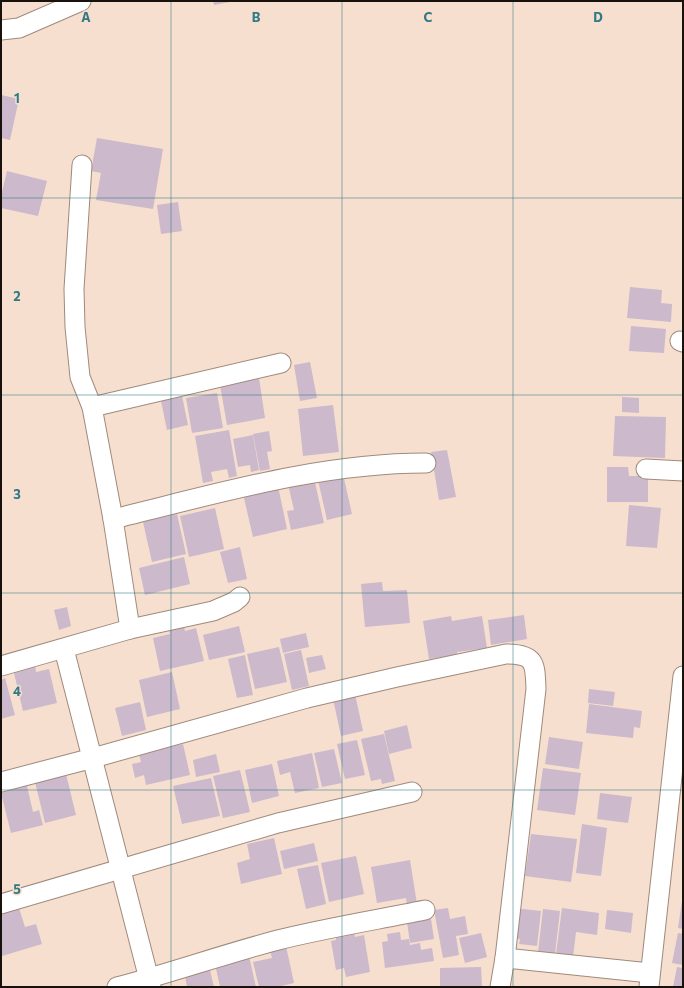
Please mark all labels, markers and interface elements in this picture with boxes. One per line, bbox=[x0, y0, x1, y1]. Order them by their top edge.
text: A bbox=[81, 9, 91, 25]
text: B bbox=[252, 9, 261, 25]
text: C bbox=[424, 9, 433, 25]
text: D bbox=[593, 9, 603, 25]
text: 1 bbox=[14, 90, 20, 106]
text: 2 bbox=[13, 288, 21, 304]
text: 3 bbox=[13, 486, 21, 502]
text: 4 bbox=[13, 683, 21, 699]
text: 5 bbox=[13, 881, 21, 897]

